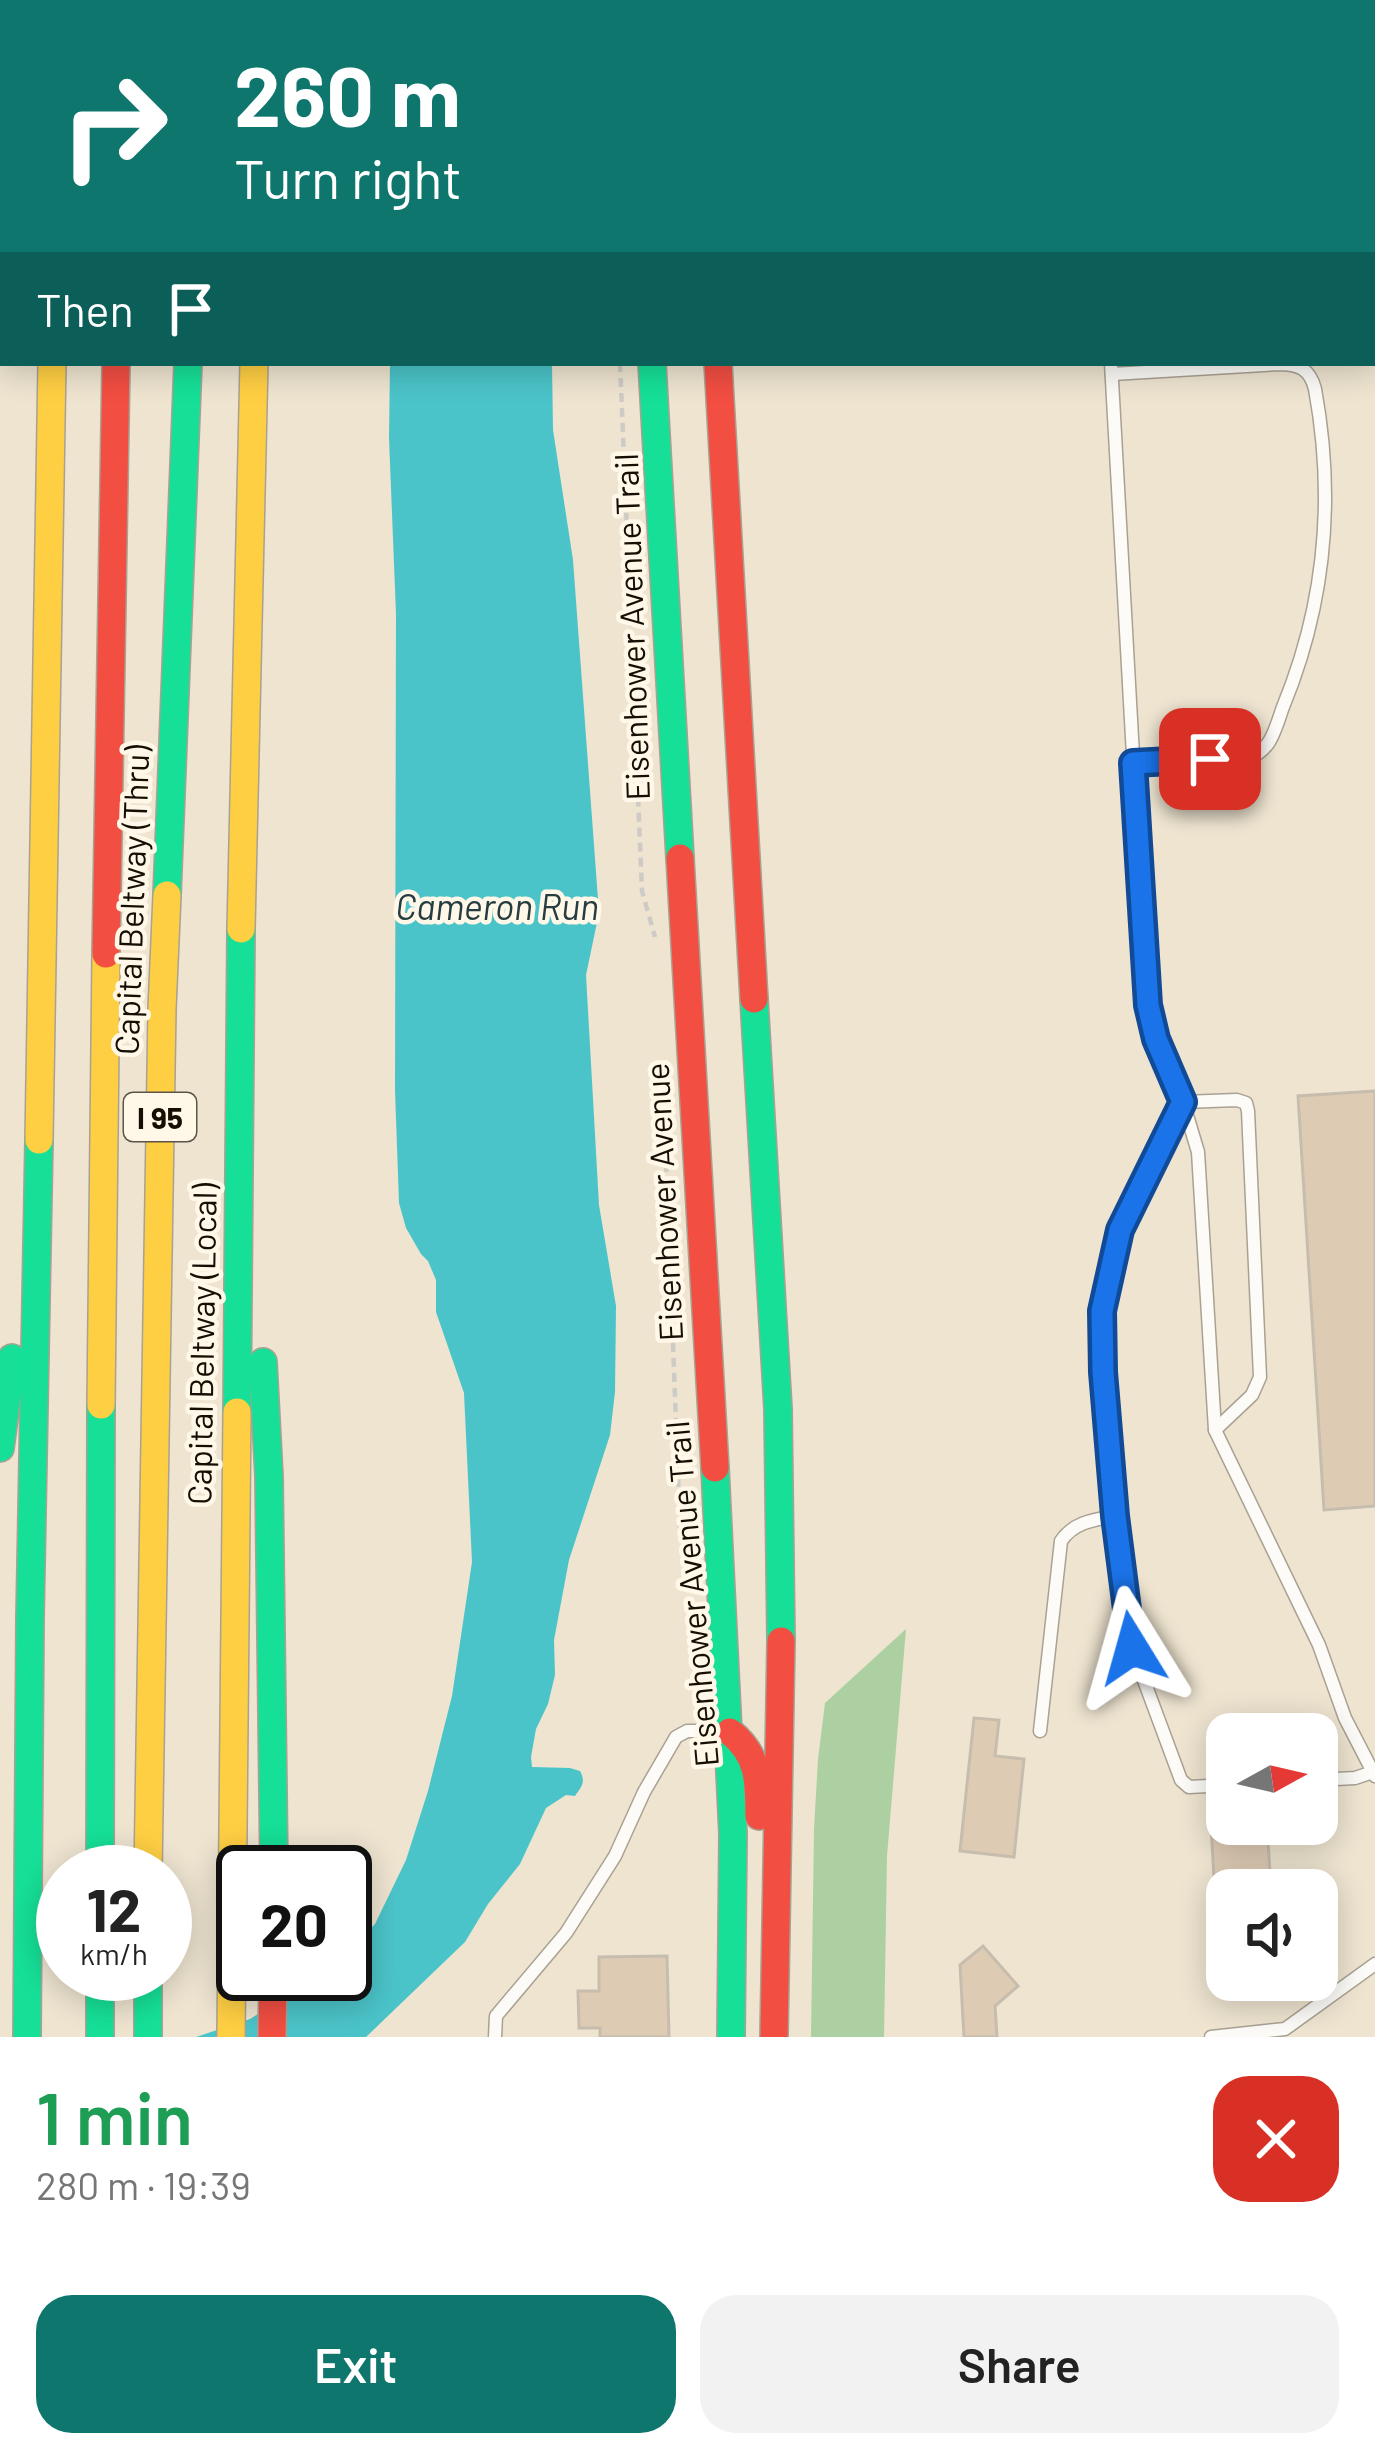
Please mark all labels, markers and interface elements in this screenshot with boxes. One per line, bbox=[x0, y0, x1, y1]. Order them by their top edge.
text: 260 m bbox=[234, 43, 461, 144]
icon: right bbox=[36, 48, 192, 204]
text: Turn right bbox=[234, 145, 462, 210]
icon: arrive bbox=[158, 276, 224, 342]
text: Then bbox=[36, 282, 134, 336]
street label: Eisenhower Avenue Trail bbox=[605, 453, 657, 801]
pin bbox=[1159, 708, 1261, 810]
icon: arrive bbox=[1177, 726, 1243, 792]
street label: Capital Beltway (Thru) bbox=[106, 744, 156, 1055]
water label: Cameron Run bbox=[395, 884, 599, 927]
street label: Eisenhower Avenue bbox=[636, 1062, 690, 1342]
road number: I 95 bbox=[124, 1093, 196, 1141]
street label: Capital Beltway (Local) bbox=[178, 1182, 224, 1505]
street label: Eisenhower Avenue Trail bbox=[656, 1419, 726, 1769]
position arrow bbox=[1069, 1585, 1195, 1711]
north arrow bbox=[1206, 1713, 1338, 1845]
map controls bbox=[1206, 1713, 1338, 2001]
speed limit sign: 20 bbox=[216, 1845, 372, 2001]
button: sound bbox=[1206, 1869, 1338, 2001]
text: 12 bbox=[87, 1872, 141, 1944]
text: km/h bbox=[80, 1935, 148, 1971]
text: 1 min bbox=[36, 2073, 193, 2159]
button: close bbox=[1213, 2076, 1339, 2202]
text: 280 m · 19:39 bbox=[36, 2161, 251, 2208]
button: Exit bbox=[36, 2295, 676, 2433]
button: Share bbox=[700, 2295, 1339, 2433]

